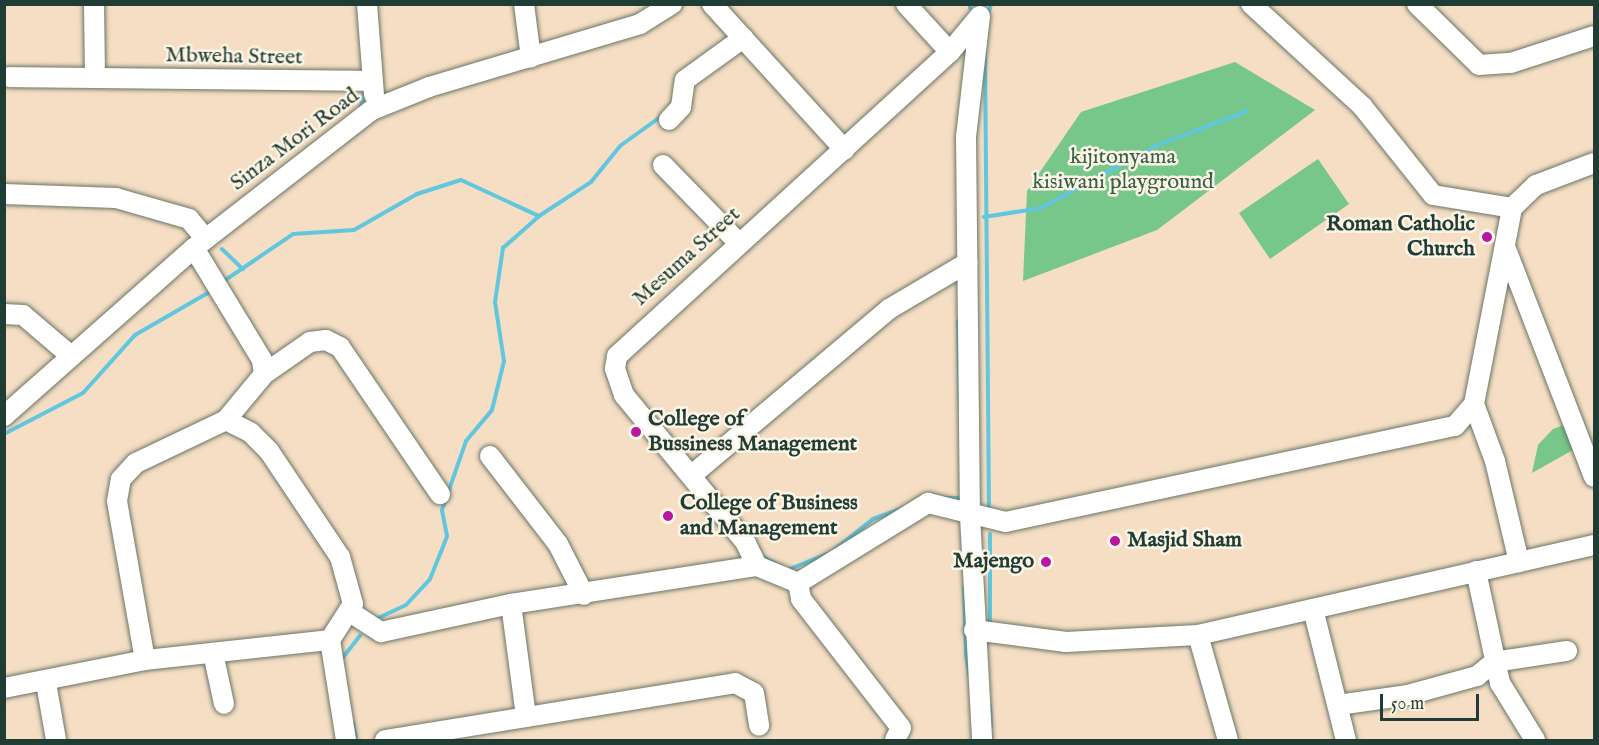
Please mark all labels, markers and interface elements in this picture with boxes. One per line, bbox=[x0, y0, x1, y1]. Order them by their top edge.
street label: Mbweha Street bbox=[165, 43, 303, 71]
street label: Sinza Mori Road bbox=[226, 83, 364, 197]
park label: kijitonyama kisiwani playground bbox=[1032, 144, 1214, 196]
street label: Mesuma Street bbox=[628, 202, 746, 312]
place label: Roman Catholic Church bbox=[1326, 211, 1475, 262]
marker: Roman Catholic Church bbox=[1480, 230, 1494, 244]
place label: College of Bussiness Management bbox=[648, 406, 857, 458]
marker: College of Bussiness Management bbox=[629, 425, 643, 439]
place label: College of Business and Management bbox=[680, 490, 858, 542]
marker: College of Business and Management bbox=[661, 509, 675, 523]
place label: Masjid Sham bbox=[1127, 528, 1242, 554]
marker: Masjid Sham bbox=[1108, 534, 1122, 548]
place label: Majengo bbox=[953, 549, 1034, 575]
marker: Majengo bbox=[1039, 555, 1053, 569]
scale bar bbox=[1383, 682, 1482, 720]
text: 50 m bbox=[1391, 693, 1424, 716]

